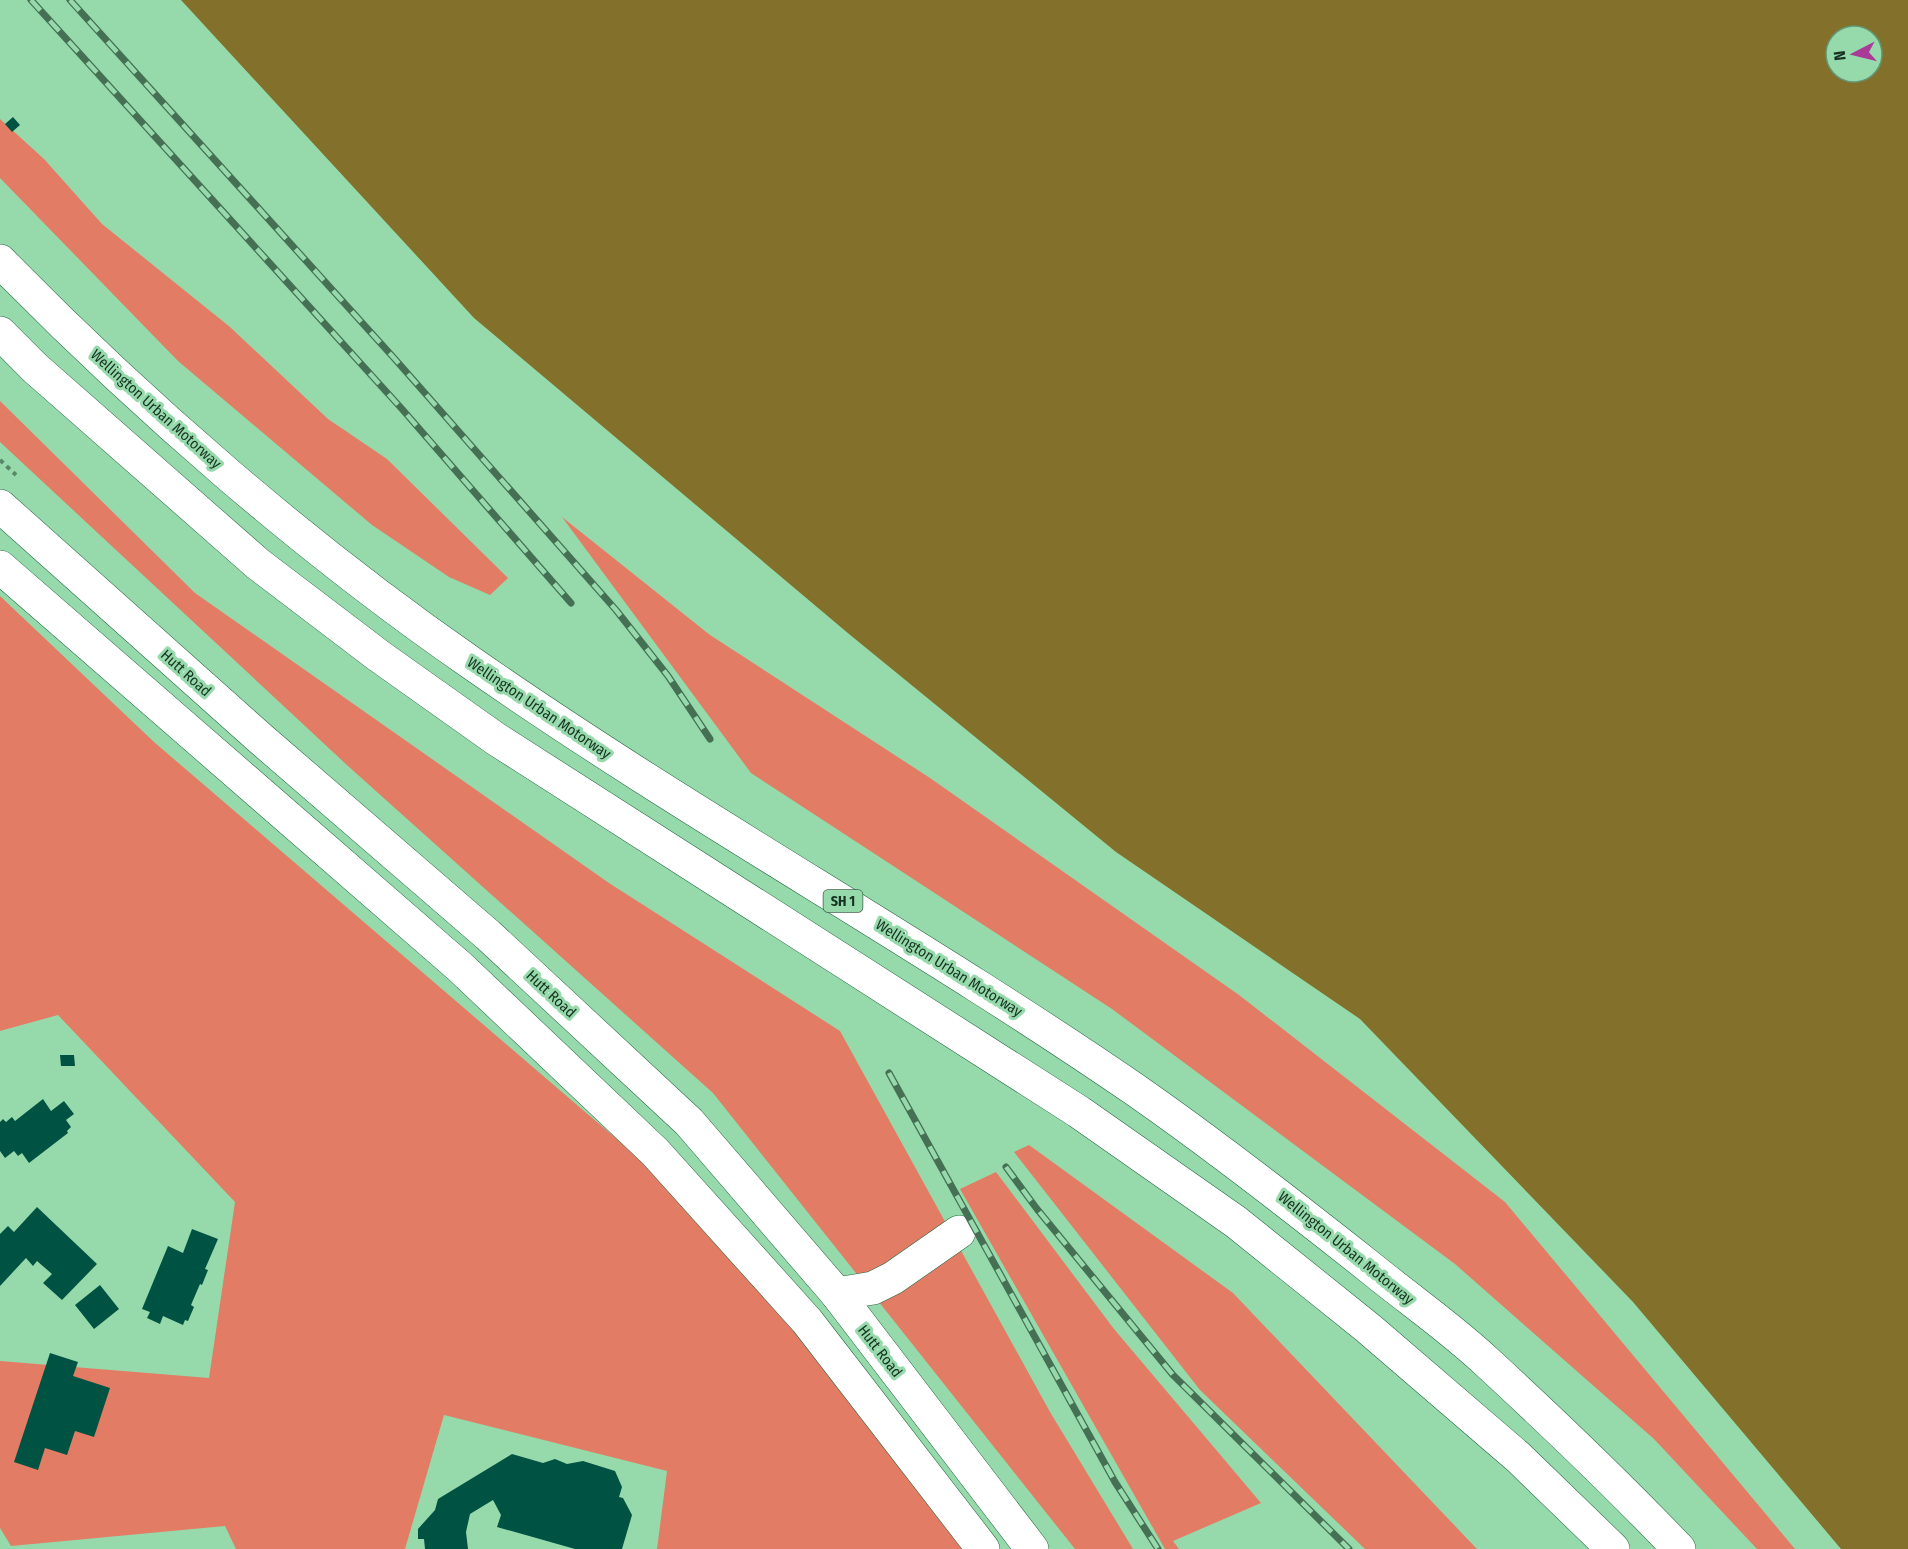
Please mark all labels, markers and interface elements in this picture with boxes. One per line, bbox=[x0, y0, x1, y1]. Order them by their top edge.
north arrow bbox=[1824, 24, 1884, 84]
text: N bbox=[1830, 50, 1850, 62]
street label: Wellington Urban Motorway bbox=[87, 346, 225, 473]
street label: Hutt Road bbox=[157, 646, 215, 700]
street label: Wellington Urban Motorway bbox=[464, 653, 615, 763]
road number: SH 1 bbox=[824, 890, 862, 912]
street label: Wellington Urban Motorway bbox=[872, 915, 1026, 1021]
street label: Hutt Road bbox=[522, 966, 580, 1022]
street label: Wellington Urban Motorway bbox=[1274, 1188, 1418, 1309]
street label: Hutt Road bbox=[854, 1321, 906, 1381]

